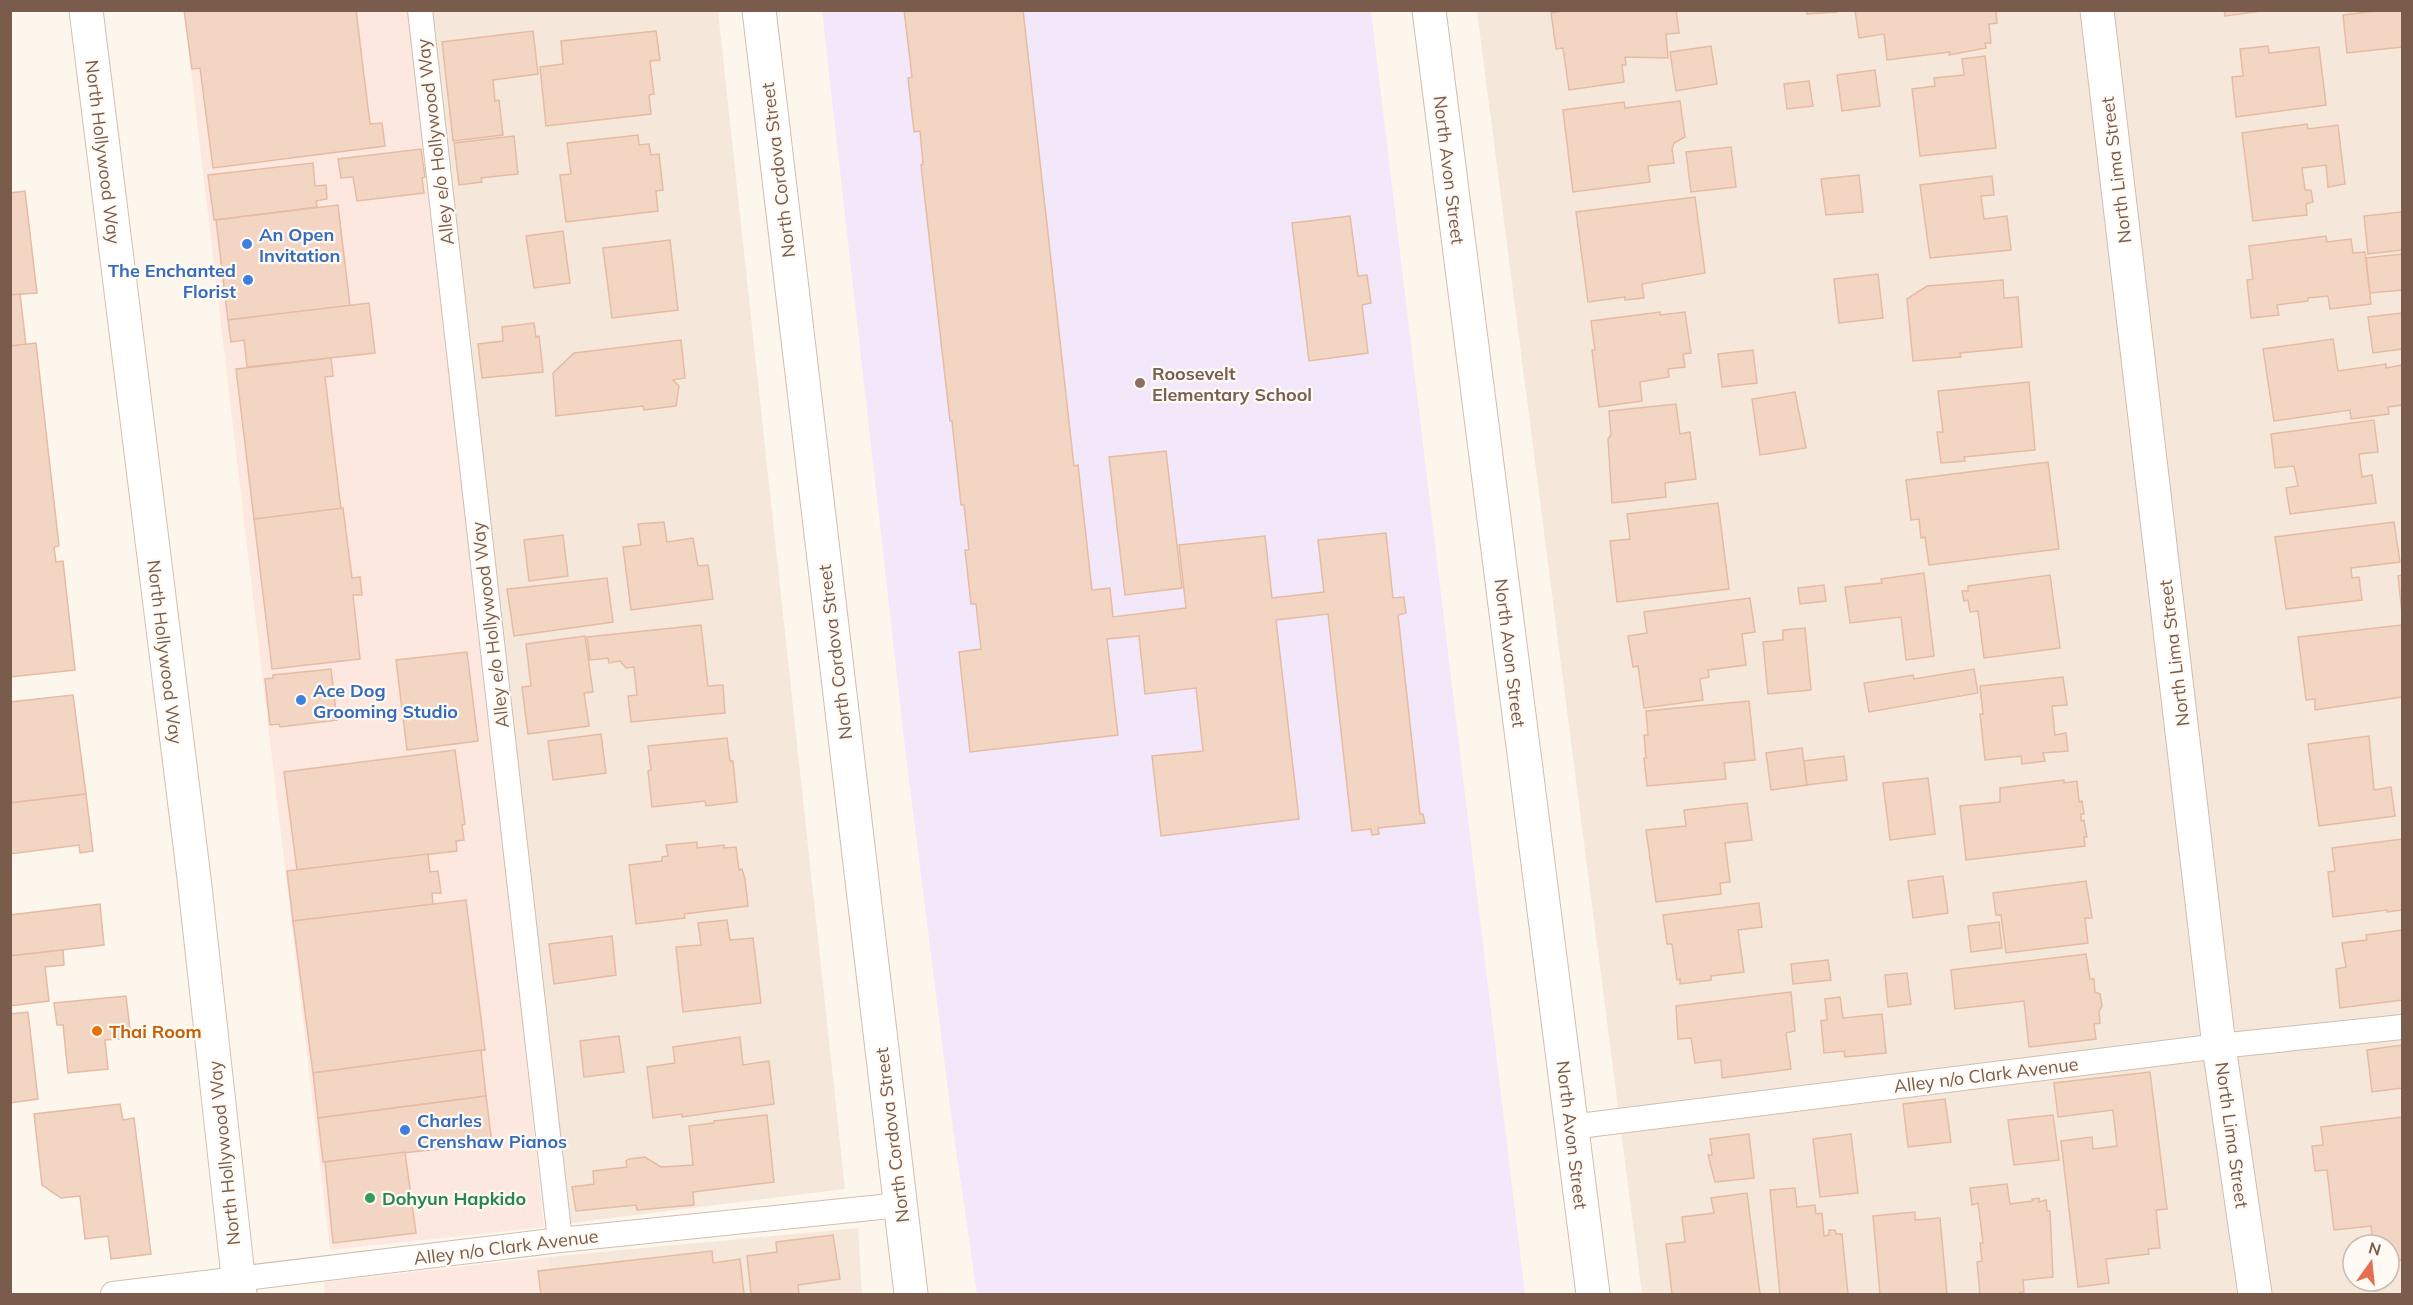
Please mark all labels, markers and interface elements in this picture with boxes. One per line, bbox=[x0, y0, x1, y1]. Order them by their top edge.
street label: Alley e/o Hollywood Way bbox=[411, 37, 459, 247]
street label: North Hollywood Way bbox=[80, 59, 126, 246]
street label: North Cordova Street bbox=[756, 81, 800, 259]
street label: North Avon Street bbox=[1428, 94, 1470, 246]
street label: North Lima Street bbox=[2096, 95, 2136, 245]
place label: An Open Invitation bbox=[259, 223, 340, 267]
marker: An Open Invitation bbox=[240, 237, 254, 251]
place label: The Enchanted Florist bbox=[108, 259, 236, 303]
marker: The Enchanted Florist bbox=[241, 273, 255, 287]
place label: Roosevelt Elementary School bbox=[1152, 362, 1312, 406]
marker: Roosevelt Elementary School bbox=[1133, 376, 1147, 390]
street label: Alley e/o Hollywood Way bbox=[466, 520, 514, 730]
street label: North Hollywood Way bbox=[142, 559, 188, 746]
street label: North Cordova Street bbox=[813, 563, 857, 741]
street label: North Avon Street bbox=[1489, 577, 1531, 729]
street label: North Lima Street bbox=[2154, 578, 2194, 728]
place label: Ace Dog Grooming Studio bbox=[313, 679, 458, 723]
marker: Ace Dog Grooming Studio bbox=[294, 693, 308, 707]
place label: Thai Room bbox=[109, 1020, 202, 1043]
marker: Thai Room bbox=[90, 1024, 104, 1038]
street label: North Cordova Street bbox=[870, 1046, 914, 1224]
street label: Alley n/o Clark Avenue bbox=[1892, 1052, 2080, 1098]
street label: North Hollywood Way bbox=[203, 1059, 245, 1246]
street label: North Avon Street bbox=[1551, 1059, 1593, 1211]
street label: North Lima Street bbox=[2210, 1060, 2254, 1210]
place label: Charles Crenshaw Pianos bbox=[417, 1109, 567, 1153]
marker: Charles Crenshaw Pianos bbox=[398, 1123, 412, 1137]
place label: Dohyun Hapkido bbox=[382, 1187, 526, 1210]
marker: Dohyun Hapkido bbox=[363, 1191, 377, 1205]
street label: Alley n/o Clark Avenue bbox=[412, 1224, 600, 1270]
north arrow bbox=[2341, 1233, 2401, 1293]
text: N bbox=[2366, 1237, 2383, 1260]

